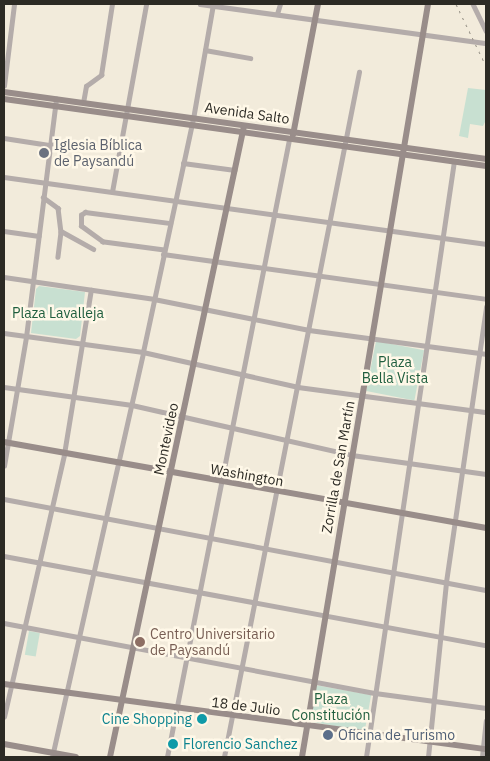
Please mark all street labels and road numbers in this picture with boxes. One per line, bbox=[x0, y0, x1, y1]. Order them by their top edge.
street label: Avenida Salto bbox=[203, 99, 291, 127]
street label: Zorrilla de San Martín bbox=[318, 399, 358, 535]
street label: Montevideo bbox=[150, 401, 182, 477]
street label: Washington bbox=[209, 460, 285, 490]
street label: 18 de Julio bbox=[211, 693, 281, 719]

